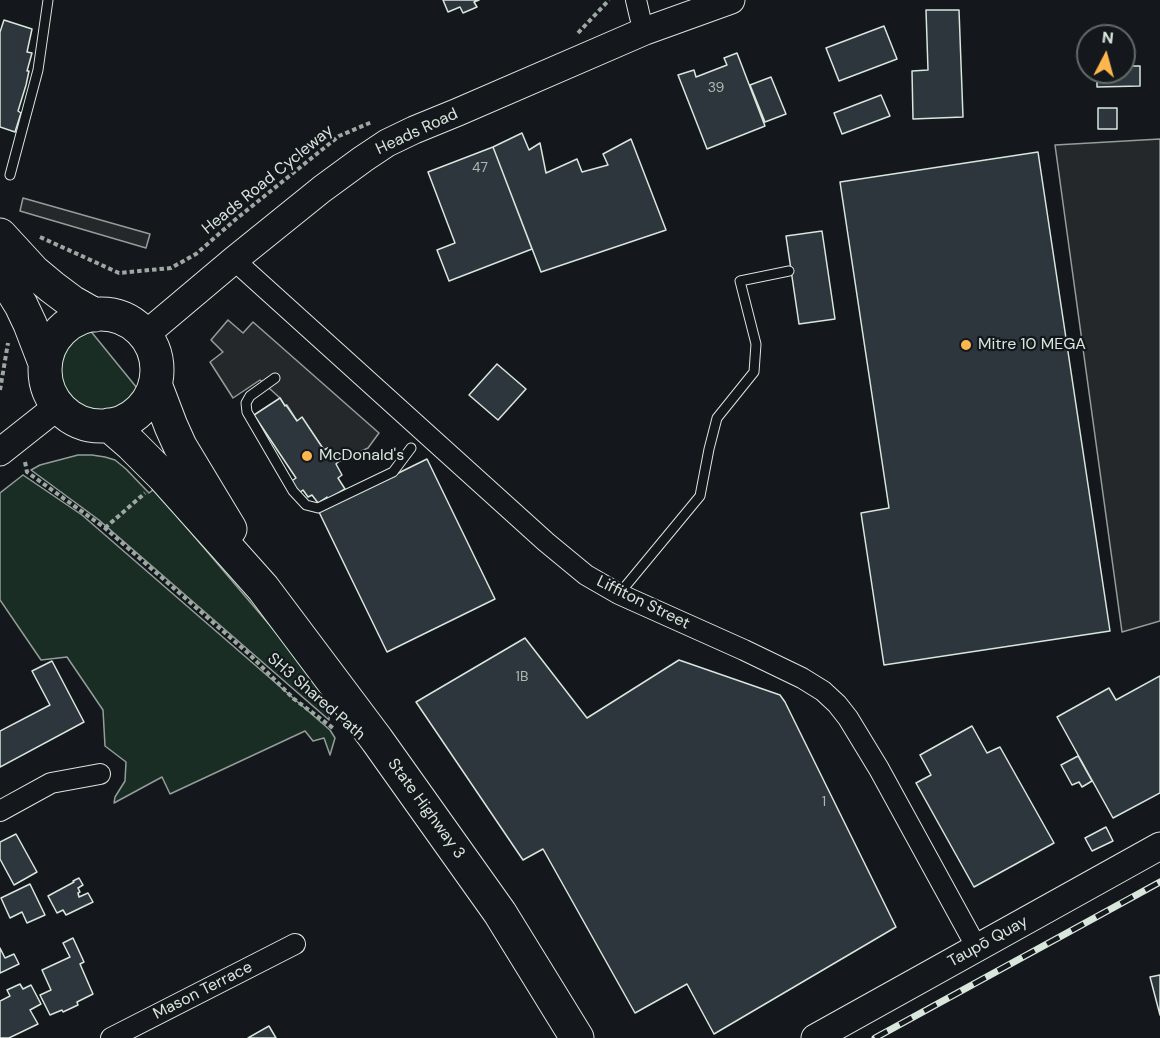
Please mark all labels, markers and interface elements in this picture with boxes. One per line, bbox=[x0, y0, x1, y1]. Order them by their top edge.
north arrow bbox=[1076, 24, 1136, 84]
text: N bbox=[1101, 27, 1115, 49]
house number: 39 bbox=[708, 80, 724, 96]
street label: Heads Road bbox=[373, 105, 461, 159]
street label: Heads Road Cycleway bbox=[199, 121, 337, 239]
house number: 47 bbox=[472, 160, 488, 176]
place label: Mitre 10 MEGA bbox=[978, 335, 1086, 355]
marker: Mitre 10 MEGA bbox=[959, 338, 973, 352]
place label: McDonald's bbox=[319, 446, 404, 466]
marker: McDonald's bbox=[300, 449, 314, 463]
street label: Liffiton Street bbox=[593, 572, 693, 634]
street label: SH3 Shared Path bbox=[263, 649, 369, 745]
house number: 1B bbox=[516, 669, 528, 685]
street label: State Highway 3 bbox=[383, 755, 469, 863]
house number: 1 bbox=[822, 794, 826, 810]
street label: Taupō Quay bbox=[945, 912, 1031, 972]
street label: Mason Terrace bbox=[150, 958, 256, 1024]

